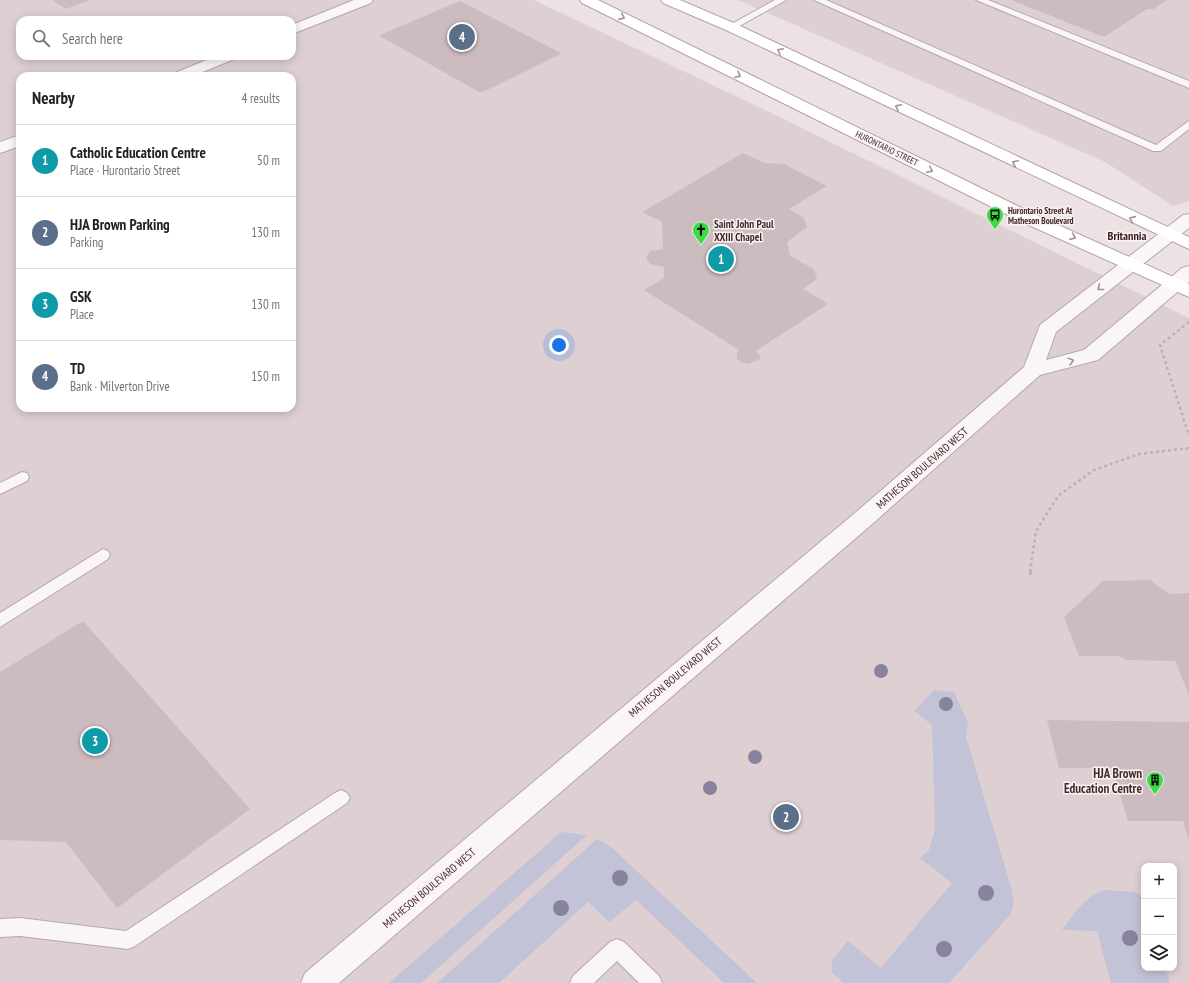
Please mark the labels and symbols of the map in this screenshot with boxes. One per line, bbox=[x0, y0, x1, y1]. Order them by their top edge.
one-way arrow bbox=[618, 12, 625, 20]
pin: 4 bbox=[449, 22, 475, 52]
one-way arrow bbox=[777, 48, 785, 56]
one-way arrow bbox=[734, 70, 742, 78]
one-way arrow bbox=[894, 104, 902, 112]
street label: HURONTARIO STREET bbox=[854, 128, 920, 168]
one-way arrow bbox=[1012, 160, 1019, 168]
one-way arrow bbox=[926, 165, 934, 173]
bus stop icon: Hurontario Street At Matheson Boulevard bbox=[985, 205, 1005, 230]
place label: Hurontario Street At Matheson Boulevard bbox=[1008, 205, 1074, 226]
one-way arrow bbox=[1129, 216, 1137, 224]
place label: Saint John Paul XXIII Chapel bbox=[714, 217, 774, 244]
church icon: Saint John Paul XXIII Chapel bbox=[691, 220, 711, 245]
district label: Britannia bbox=[1108, 228, 1147, 243]
one-way arrow bbox=[1069, 233, 1076, 241]
pin: 1 bbox=[708, 244, 734, 274]
one-way arrow bbox=[1098, 283, 1105, 290]
your location bbox=[549, 335, 569, 355]
one-way arrow bbox=[1068, 357, 1074, 365]
street label: MATHESON BOULEVARD WEST bbox=[873, 424, 971, 512]
street label: MATHESON BOULEVARD WEST bbox=[626, 634, 724, 720]
pin: 3 bbox=[82, 726, 108, 756]
place label: HJA Brown Education Centre bbox=[1064, 765, 1142, 797]
building icon: HJA Brown Education Centre bbox=[1145, 770, 1165, 795]
pin: 2 bbox=[773, 802, 799, 832]
street label: MATHESON BOULEVARD WEST bbox=[380, 845, 478, 931]

